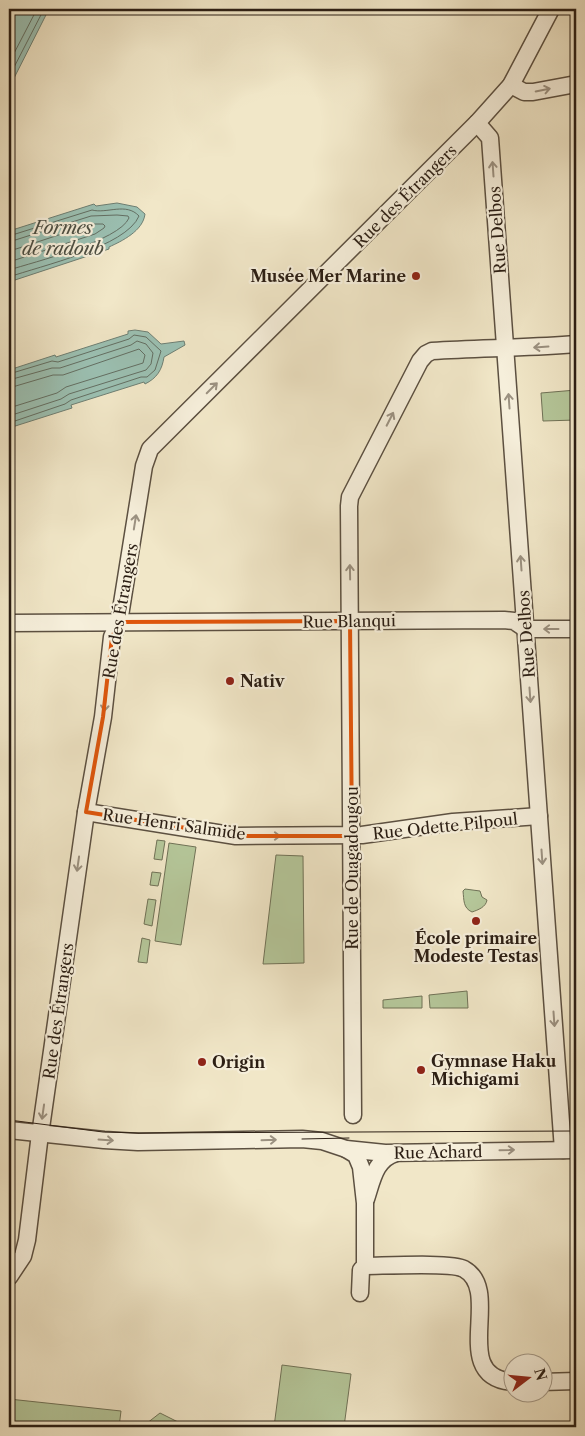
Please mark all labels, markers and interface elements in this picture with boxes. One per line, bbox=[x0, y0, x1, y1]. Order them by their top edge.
one-way arrow bbox=[535, 85, 551, 94]
street label: Rue des Étrangers bbox=[349, 140, 461, 252]
one-way arrow bbox=[488, 161, 497, 177]
street label: Rue Delbos bbox=[484, 185, 510, 275]
water label: Formes de radoub bbox=[22, 217, 104, 260]
place label: Musée Mer Marine bbox=[250, 266, 406, 286]
marker: Musée Mer Marine bbox=[410, 270, 422, 282]
one-way arrow bbox=[533, 342, 549, 351]
one-way arrow bbox=[206, 381, 218, 394]
one-way arrow bbox=[505, 393, 514, 409]
one-way arrow bbox=[386, 412, 395, 427]
one-way arrow bbox=[130, 515, 140, 531]
street label: Rue des Étrangers bbox=[98, 542, 142, 680]
one-way arrow bbox=[516, 555, 526, 571]
one-way arrow bbox=[345, 564, 355, 580]
street label: Rue Delbos bbox=[513, 589, 539, 679]
street label: Rue Blanqui bbox=[302, 610, 396, 632]
one-way arrow bbox=[543, 624, 560, 634]
place label: Nativ bbox=[240, 671, 286, 691]
marker: Nativ bbox=[224, 675, 236, 687]
one-way arrow bbox=[526, 687, 535, 703]
one-way arrow bbox=[100, 696, 109, 712]
street label: Rue de Ouagadougou bbox=[342, 786, 362, 950]
street label: Rue Henri Salmide bbox=[101, 804, 247, 844]
street label: Rue Odette Pilpoul bbox=[371, 808, 519, 844]
one-way arrow bbox=[264, 831, 280, 841]
one-way arrow bbox=[537, 849, 547, 865]
one-way arrow bbox=[73, 856, 83, 872]
marker: École primaire Modeste Testas bbox=[470, 915, 482, 927]
place label: École primaire Modeste Testas bbox=[414, 928, 538, 966]
street label: Rue des Étrangers bbox=[39, 941, 77, 1081]
one-way arrow bbox=[549, 1011, 558, 1027]
place label: Gymnase Haku Michigami bbox=[431, 1051, 557, 1089]
place label: Origin bbox=[212, 1052, 265, 1072]
marker: Origin bbox=[196, 1056, 208, 1068]
marker: Gymnase Haku Michigami bbox=[415, 1064, 427, 1076]
one-way arrow bbox=[38, 1104, 48, 1120]
one-way arrow bbox=[260, 1135, 276, 1145]
one-way arrow bbox=[98, 1136, 114, 1145]
street label: Rue Achard bbox=[393, 1141, 483, 1163]
one-way arrow bbox=[498, 1146, 514, 1155]
north arrow bbox=[502, 1354, 552, 1404]
text: N bbox=[530, 1366, 551, 1383]

